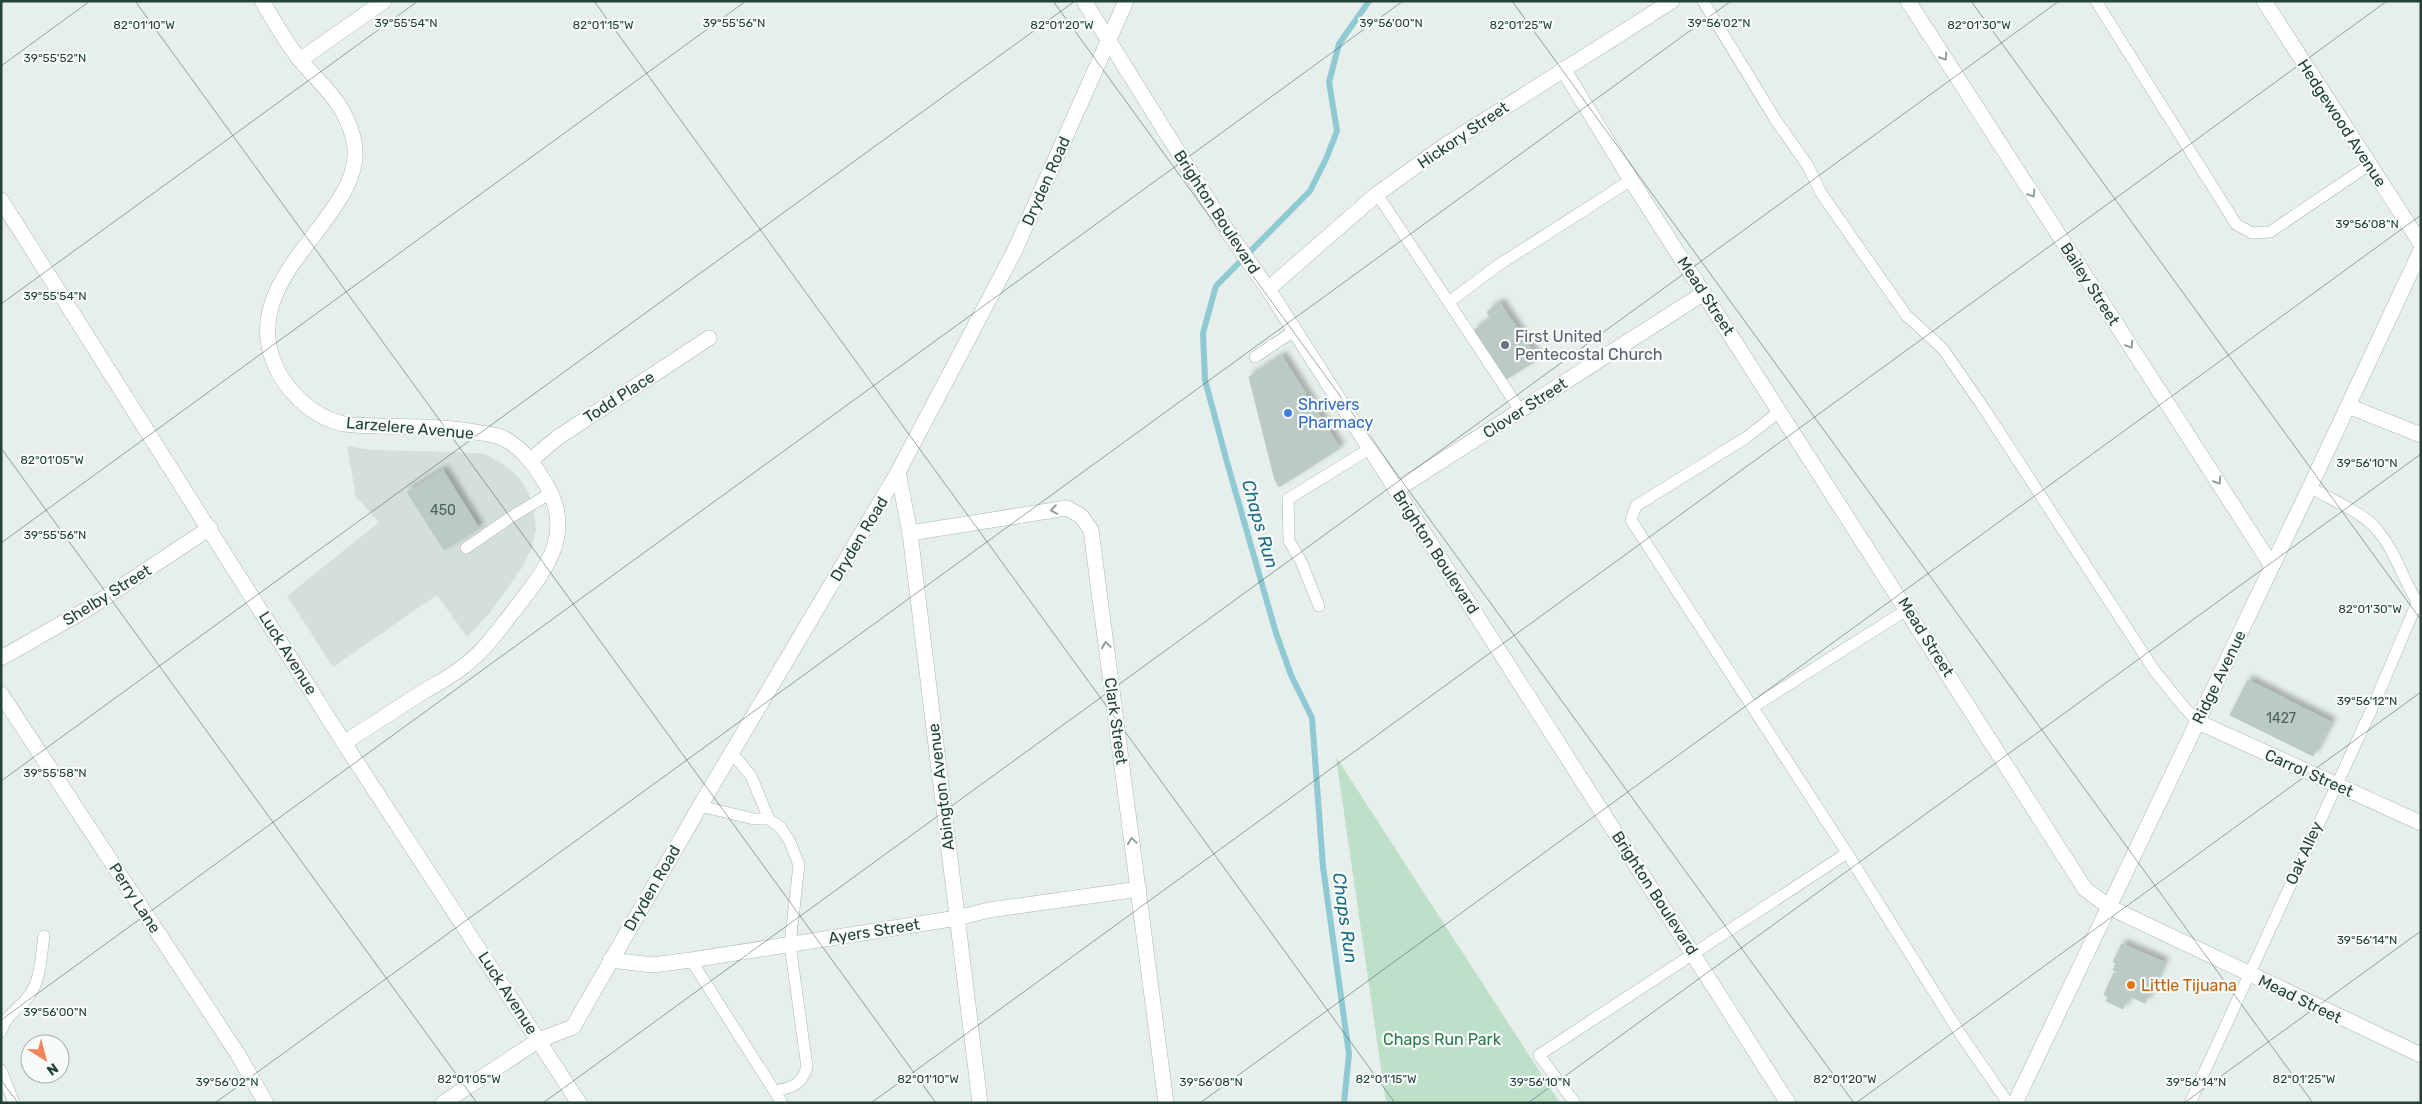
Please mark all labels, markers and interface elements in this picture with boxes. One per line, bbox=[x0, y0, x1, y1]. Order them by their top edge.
text: 39°55'54"N bbox=[375, 16, 438, 30]
text: 39°55'56"N bbox=[703, 16, 765, 30]
text: 39°56'00"N bbox=[1359, 16, 1423, 30]
text: 39°56'02"N bbox=[1687, 16, 1751, 30]
text: 82°01'10"W bbox=[113, 18, 175, 32]
text: 82°01'15"W bbox=[572, 18, 634, 32]
text: 82°01'20"W bbox=[1030, 18, 1094, 32]
text: 82°01'25"W bbox=[1490, 18, 1553, 32]
text: 82°01'30"W bbox=[1947, 18, 2011, 32]
text: 39°55'52"N bbox=[24, 51, 86, 65]
one-way arrow bbox=[1938, 52, 1948, 61]
street label: Hedgewood Avenue bbox=[2294, 56, 2390, 190]
street label: Hickory Street bbox=[1414, 98, 1512, 172]
street label: Dryden Road bbox=[1018, 133, 1074, 229]
street label: Brighton Boulevard bbox=[1170, 147, 1264, 277]
one-way arrow bbox=[2026, 188, 2036, 197]
text: 39°56'08"N bbox=[2335, 217, 2399, 231]
street label: Bailey Street bbox=[2056, 239, 2124, 329]
street label: Mead Street bbox=[1673, 253, 1739, 339]
text: 39°55'54"N bbox=[24, 289, 87, 303]
place label: First United Pentecostal Church bbox=[1515, 327, 1663, 364]
marker: First United Pentecostal Church bbox=[1499, 339, 1511, 351]
one-way arrow bbox=[2124, 339, 2133, 348]
street label: Todd Place bbox=[580, 367, 658, 427]
street label: Clover Street bbox=[1479, 374, 1571, 442]
place label: Shrivers Pharmacy bbox=[1298, 395, 1374, 432]
marker: Shrivers Pharmacy bbox=[1282, 407, 1294, 419]
street label: Larzelere Avenue bbox=[345, 413, 475, 443]
text: 82°01'05"W bbox=[20, 453, 84, 467]
text: 39°56'10"N bbox=[2336, 456, 2398, 470]
one-way arrow bbox=[2212, 476, 2221, 485]
water label: Chaps Run bbox=[1237, 477, 1283, 571]
street label: Brighton Boulevard bbox=[1389, 487, 1483, 617]
street label: Dryden Road bbox=[826, 493, 892, 585]
house number: 450 bbox=[430, 502, 456, 519]
one-way arrow bbox=[1050, 504, 1058, 515]
text: 39°55'56"N bbox=[24, 528, 86, 542]
street label: Shelby Street bbox=[59, 560, 155, 630]
street label: Mead Street bbox=[1894, 594, 1958, 680]
text: 82°01'30"W bbox=[2338, 602, 2402, 616]
street label: Luck Avenue bbox=[255, 608, 321, 698]
street label: Ridge Avenue bbox=[2188, 627, 2250, 727]
one-way arrow bbox=[1102, 641, 1112, 649]
street label: Clark Street bbox=[1100, 676, 1132, 766]
text: 39°56'12"N bbox=[2337, 694, 2397, 708]
house number: 1427 bbox=[2266, 710, 2296, 727]
street label: Abington Avenue bbox=[924, 722, 958, 852]
street label: Carrol Street bbox=[2262, 745, 2356, 801]
text: 39°55'58"N bbox=[23, 766, 87, 780]
street label: Oak Alley bbox=[2282, 818, 2326, 888]
street label: Brighton Boulevard bbox=[1608, 828, 1702, 958]
one-way arrow bbox=[1127, 837, 1138, 845]
street label: Dryden Road bbox=[620, 842, 684, 934]
street label: Perry Lane bbox=[105, 859, 165, 937]
water label: Chaps Run bbox=[1328, 871, 1362, 965]
street label: Ayers Street bbox=[827, 914, 921, 948]
text: 39°56'14"N bbox=[2337, 933, 2397, 947]
street label: Luck Avenue bbox=[474, 948, 542, 1038]
street label: Mead Street bbox=[2255, 971, 2345, 1027]
place label: Little Tijuana bbox=[2141, 976, 2237, 995]
marker: Little Tijuana bbox=[2125, 979, 2137, 991]
text: 39°56'00"N bbox=[23, 1005, 87, 1019]
park label: Chaps Run Park bbox=[1383, 1030, 1502, 1049]
north arrow bbox=[20, 1034, 70, 1084]
text: N bbox=[43, 1059, 61, 1079]
text: 82°01'05"W bbox=[437, 1072, 501, 1086]
text: 82°01'10"W bbox=[897, 1072, 959, 1086]
text: 82°01'15"W bbox=[1355, 1072, 1417, 1086]
text: 82°01'20"W bbox=[1813, 1072, 1877, 1086]
text: 82°01'25"W bbox=[2273, 1072, 2336, 1086]
text: 39°56'02"N bbox=[195, 1075, 259, 1089]
text: 39°56'08"N bbox=[1179, 1075, 1243, 1089]
text: 39°56'10"N bbox=[1509, 1075, 1571, 1089]
text: 39°56'14"N bbox=[2166, 1075, 2226, 1089]

